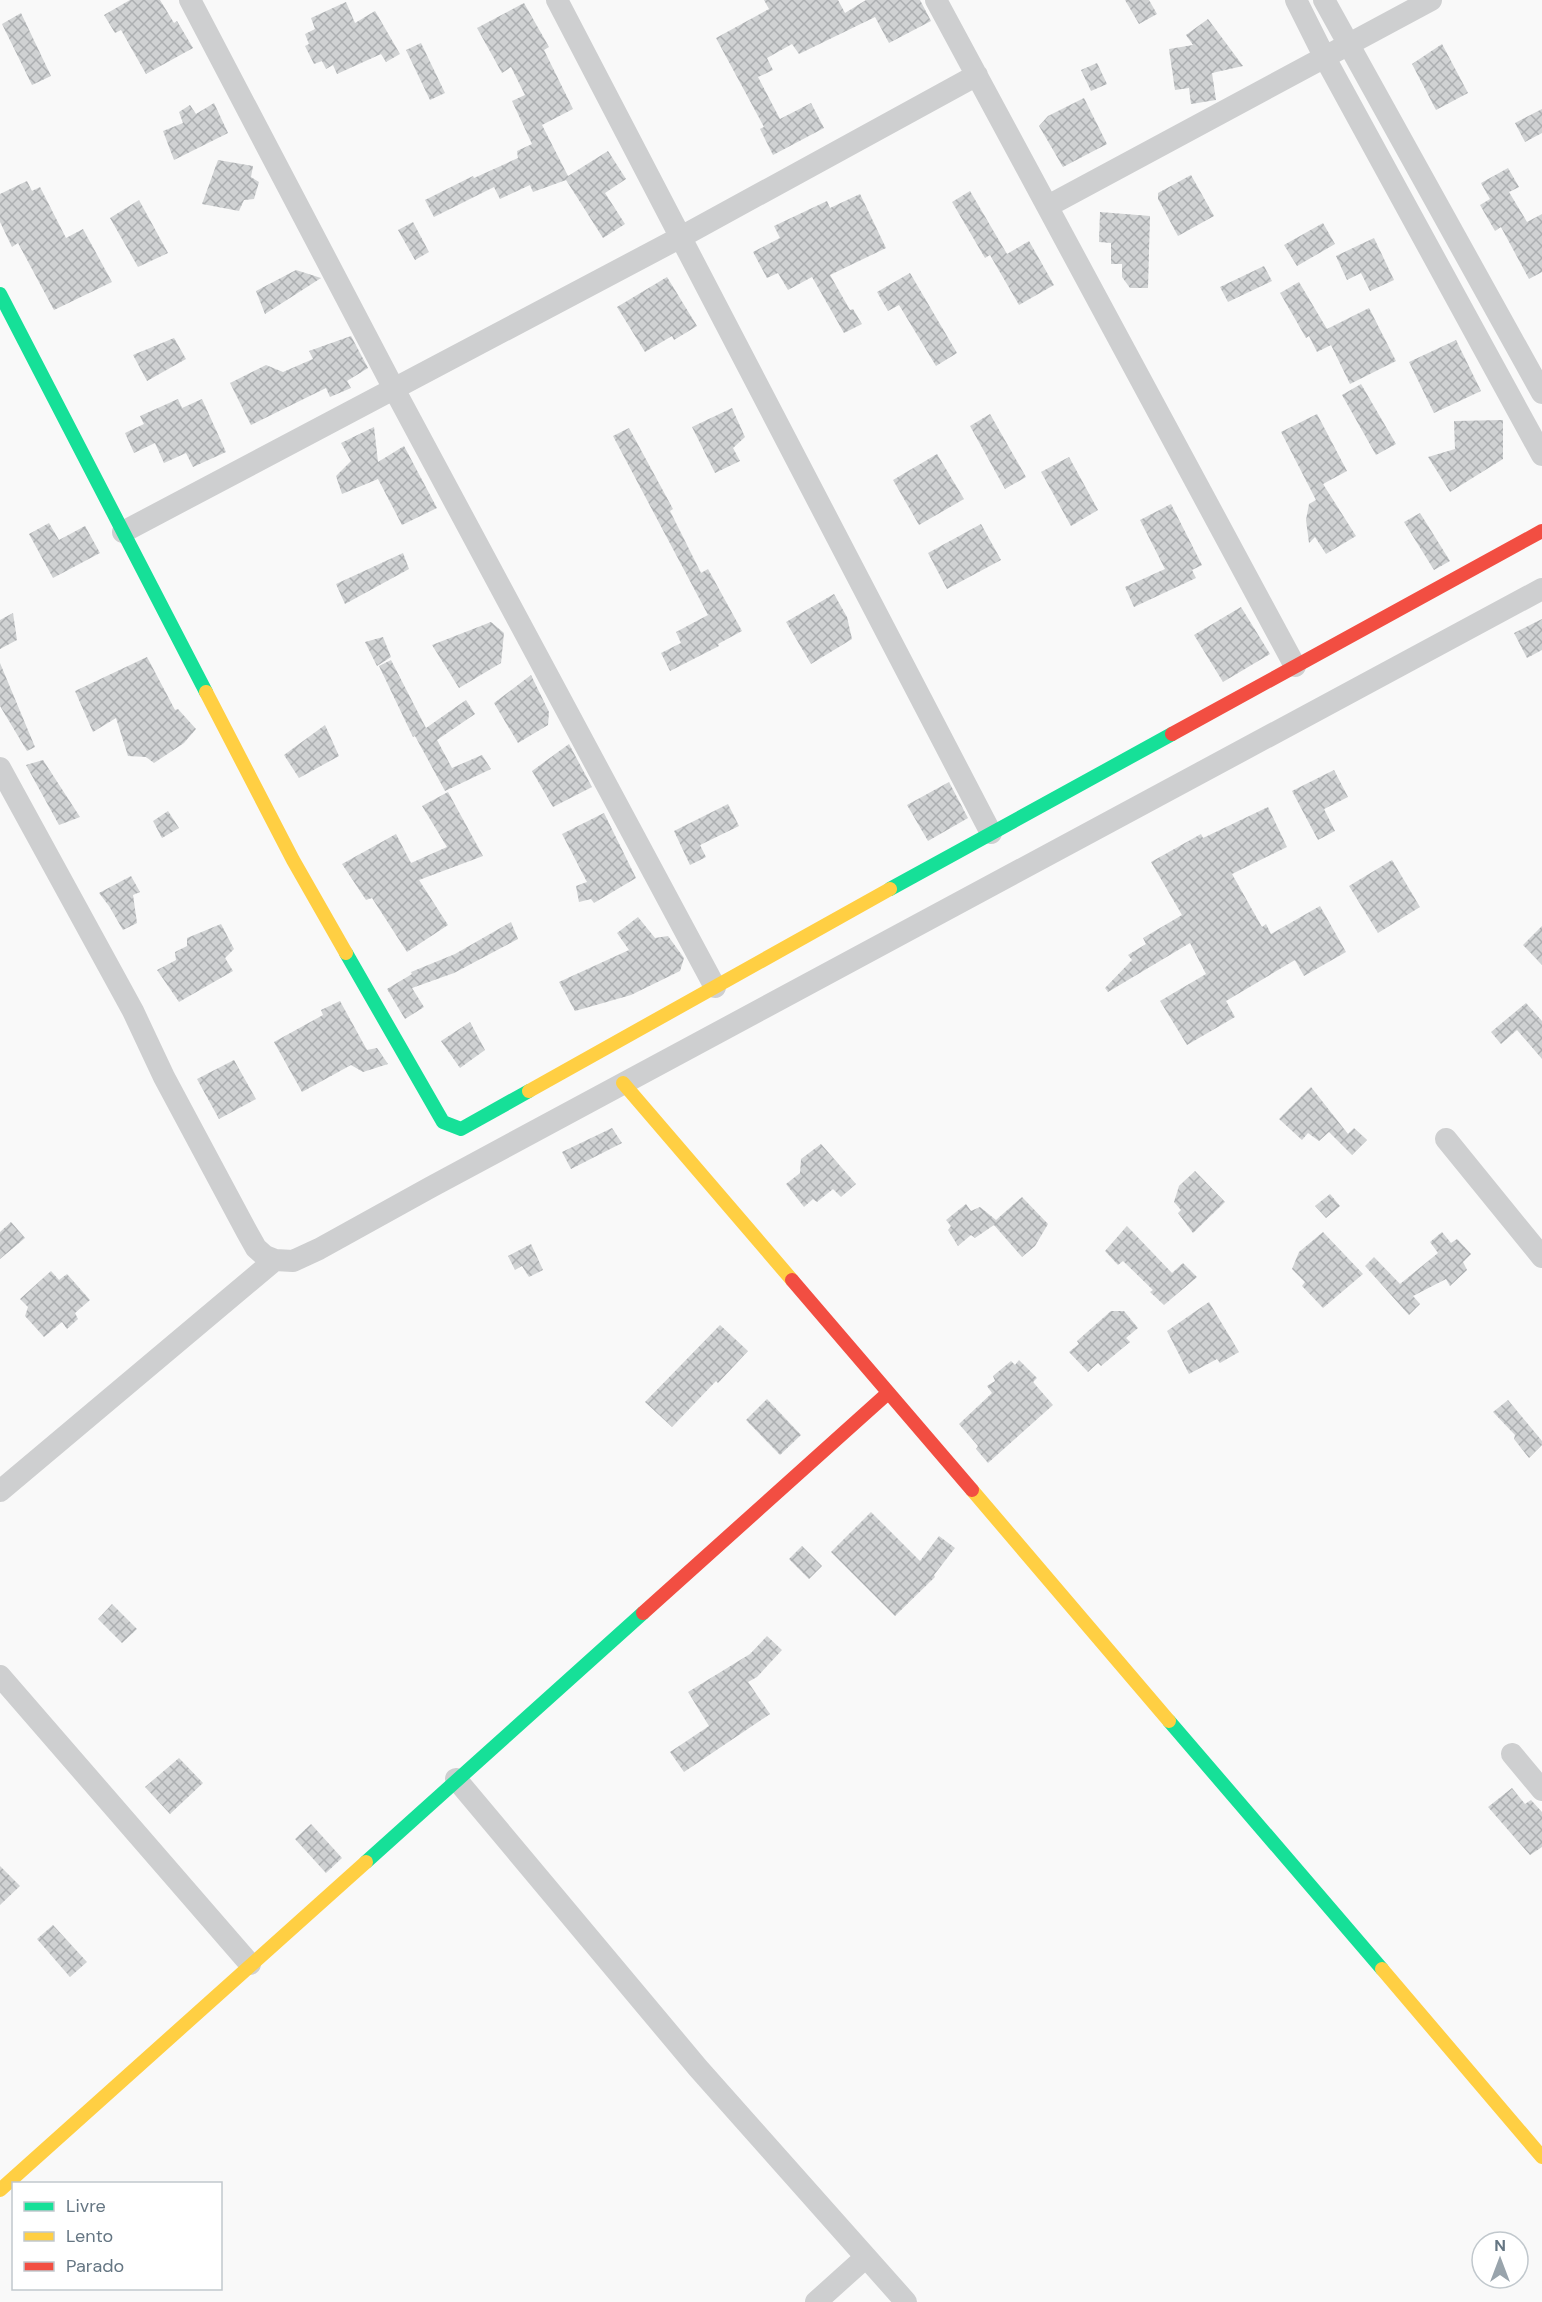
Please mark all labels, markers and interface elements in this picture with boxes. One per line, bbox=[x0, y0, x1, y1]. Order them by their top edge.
legend bbox=[12, 2182, 222, 2290]
text: Livre bbox=[66, 2194, 106, 2218]
text: Lento bbox=[66, 2224, 113, 2248]
north arrow bbox=[1470, 2230, 1530, 2290]
text: N bbox=[1494, 2235, 1506, 2256]
text: Parado bbox=[66, 2254, 124, 2278]

